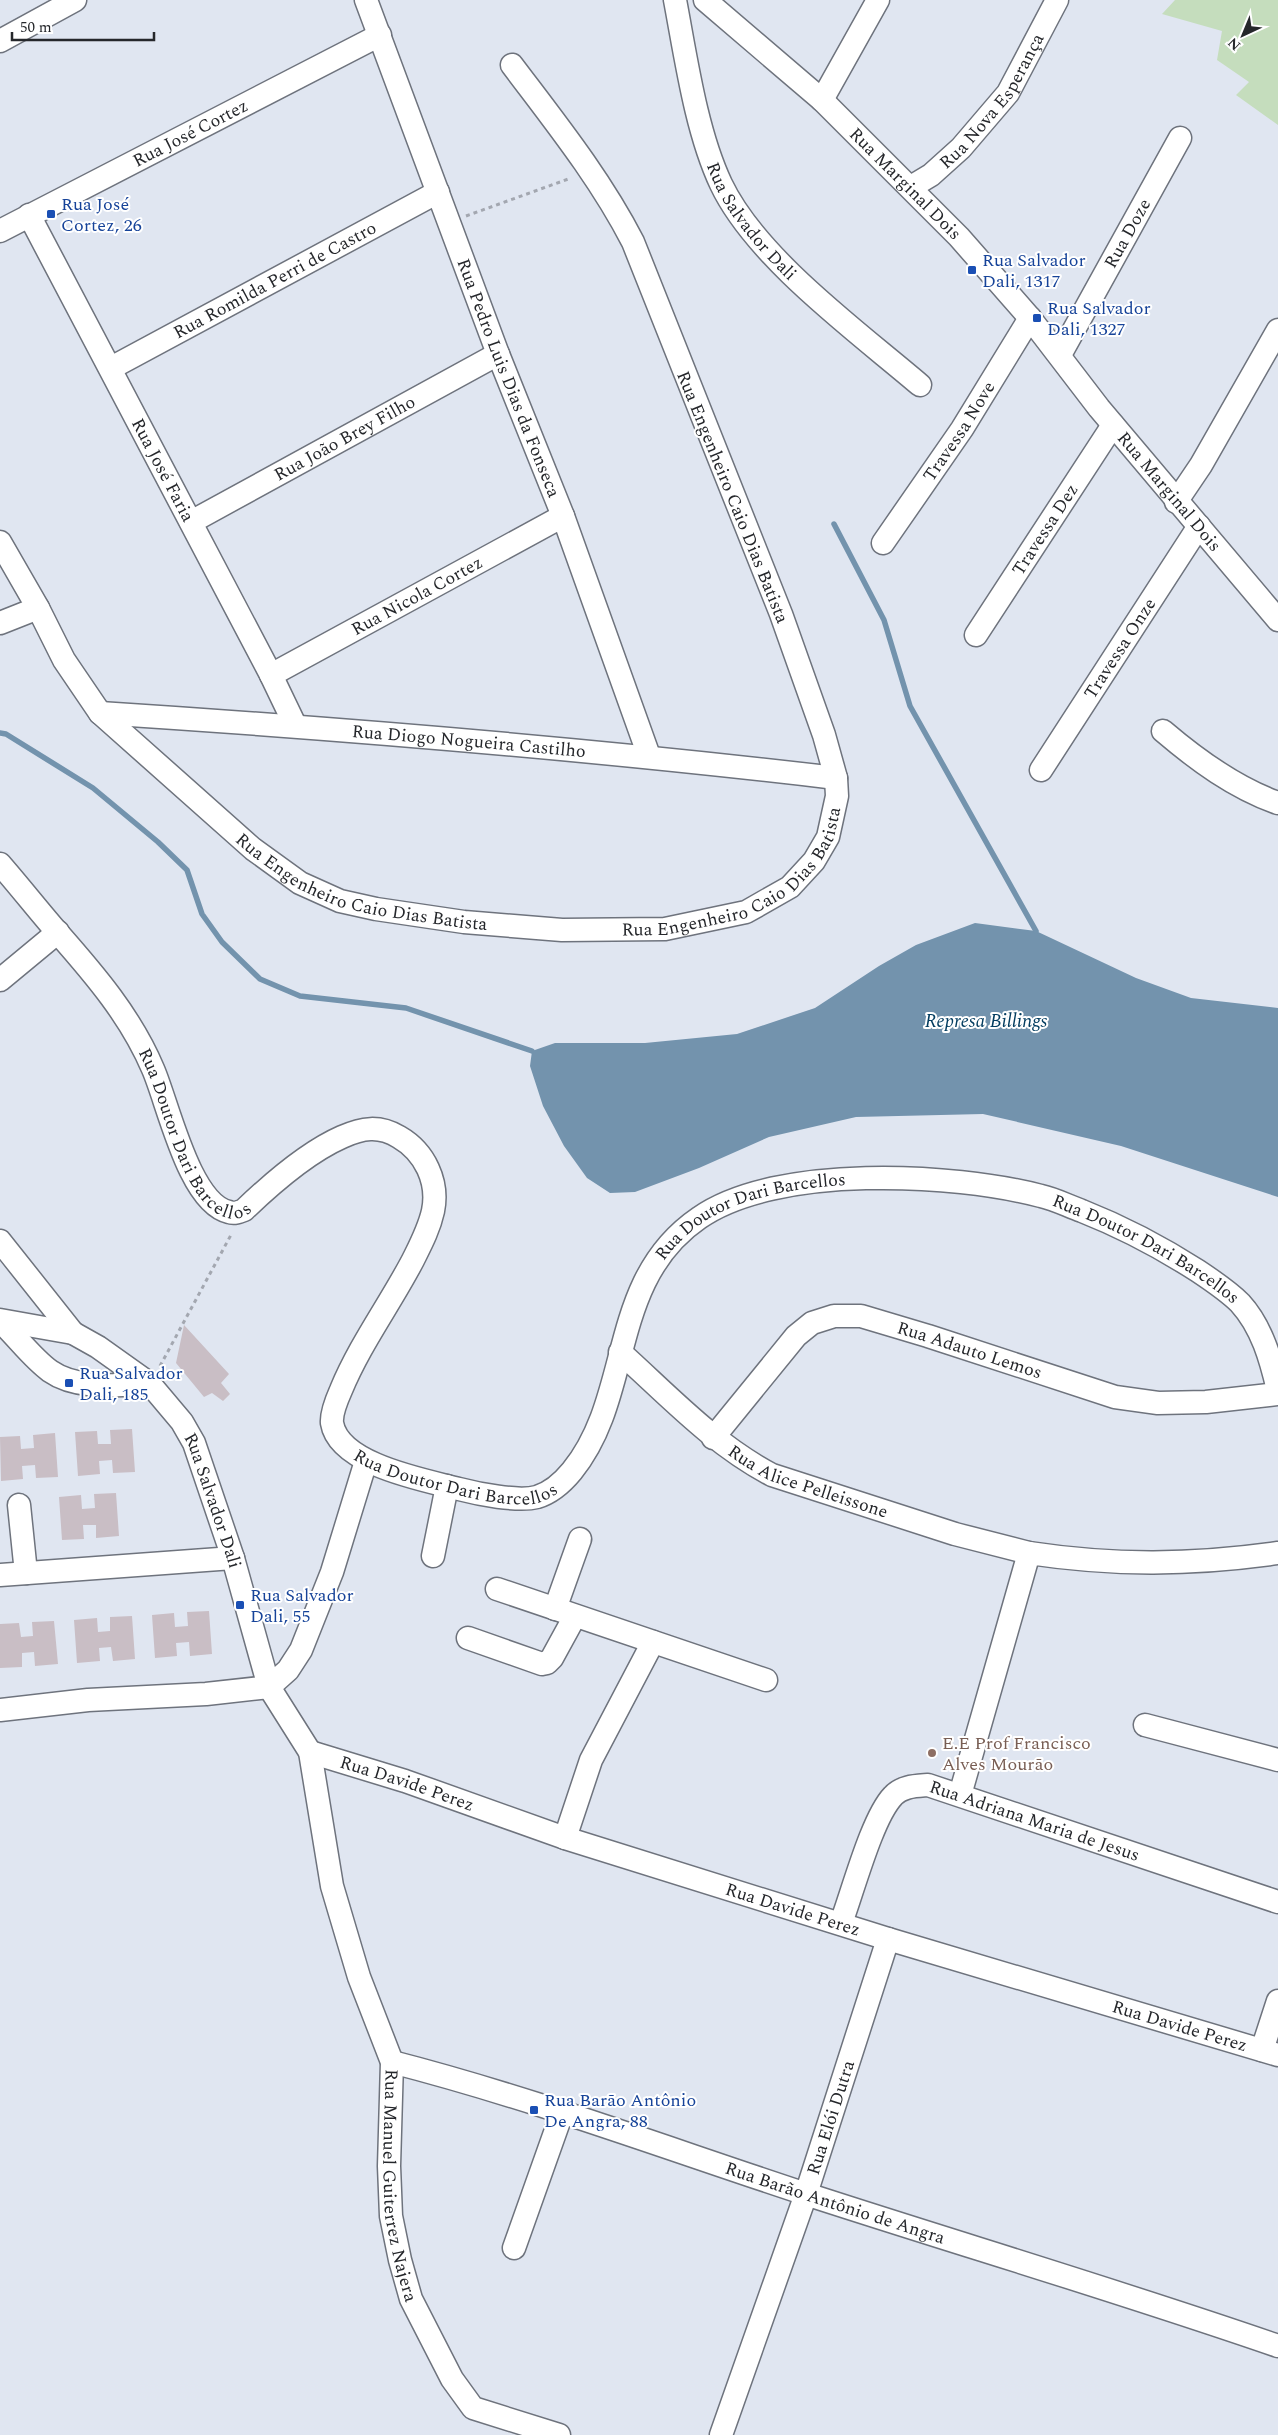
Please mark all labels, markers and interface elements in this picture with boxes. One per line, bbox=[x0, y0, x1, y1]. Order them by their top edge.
scale bar bbox=[12, 10, 155, 42]
north arrow bbox=[1218, 10, 1268, 60]
text: 50 m bbox=[20, 16, 52, 39]
street label: Rua Nova Esperança bbox=[933, 28, 1051, 176]
text: N bbox=[1223, 32, 1246, 56]
street label: Rua José Cortez bbox=[128, 92, 253, 174]
street label: Rua Marginal Dois bbox=[843, 121, 968, 246]
street label: Rua Salvador Dali bbox=[699, 158, 803, 287]
place label: Rua José Cortez, 26 bbox=[61, 191, 142, 239]
street label: Rua Doze bbox=[1097, 194, 1158, 273]
marker: Rua José Cortez, 26 bbox=[45, 208, 57, 220]
street label: Rua Romilda Perri de Castro bbox=[169, 215, 381, 346]
place label: Rua Salvador Dali, 1317 bbox=[982, 247, 1086, 295]
street label: Rua Pedro Luis Dias da Fonseca bbox=[450, 255, 567, 502]
marker: Rua Salvador Dali, 1317 bbox=[966, 264, 978, 276]
place label: Rua Salvador Dali, 1327 bbox=[1047, 295, 1151, 343]
marker: Rua Salvador Dali, 1327 bbox=[1031, 312, 1043, 324]
street label: Rua Engenheiro Caio Dias Batista bbox=[669, 367, 796, 628]
street label: Travessa Nove bbox=[916, 376, 1002, 487]
street label: Rua João Brey Filho bbox=[269, 389, 420, 488]
street label: Rua José Faria bbox=[124, 413, 201, 527]
street label: Rua Marginal Dois bbox=[1110, 426, 1228, 558]
street label: Travessa Dez bbox=[1005, 478, 1085, 581]
street label: Rua Nicola Cortez bbox=[346, 549, 488, 643]
street label: Travessa Onze bbox=[1077, 593, 1163, 705]
street label: Rua Diogo Nogueira Castilho bbox=[351, 718, 587, 765]
street label: Rua Engenheiro Caio Dias Batista bbox=[622, 804, 848, 943]
street label: Rua Engenheiro Caio Dias Batista bbox=[229, 826, 489, 938]
water label: Represa Billings bbox=[925, 1007, 1048, 1036]
street label: Rua Doutor Dari Barcellos bbox=[131, 1043, 258, 1227]
street label: Rua Doutor Dari Barcellos bbox=[648, 1166, 846, 1266]
street label: Rua Doutor Dari Barcellos bbox=[1048, 1187, 1246, 1310]
street label: Rua Adauto Lemos bbox=[894, 1314, 1046, 1386]
place label: Rua Salvador Dali, 185 bbox=[79, 1360, 183, 1408]
marker: Rua Salvador Dali, 185 bbox=[63, 1377, 75, 1389]
street label: Rua Salvador Dali bbox=[177, 1428, 248, 1571]
street label: Rua Alice Pelleissone bbox=[722, 1438, 891, 1525]
street label: Rua Doutor Dari Barcellos bbox=[348, 1442, 564, 1513]
place label: Rua Salvador Dali, 55 bbox=[250, 1582, 354, 1630]
marker: Rua Salvador Dali, 55 bbox=[234, 1599, 246, 1611]
place label: E.E Prof Francisco Alves Mourão bbox=[942, 1730, 1091, 1778]
marker: E.E Prof Francisco Alves Mourão bbox=[926, 1747, 938, 1759]
street label: Rua Davide Perez bbox=[336, 1749, 478, 1819]
street label: Rua Adriana Maria de Jesus bbox=[926, 1773, 1143, 1869]
street label: Rua Davide Perez bbox=[722, 1876, 864, 1944]
street label: Rua Davide Perez bbox=[1109, 1993, 1251, 2059]
street label: Rua Elói Dutra bbox=[800, 2057, 862, 2178]
street label: Rua Manuel Guiterrez Najera bbox=[375, 2069, 424, 2305]
place label: Rua Barão Antônio De Angra, 88 bbox=[544, 2087, 696, 2135]
marker: Rua Barão Antônio De Angra, 88 bbox=[528, 2104, 540, 2116]
street label: Rua Barão Antônio de Angra bbox=[721, 2155, 948, 2251]

